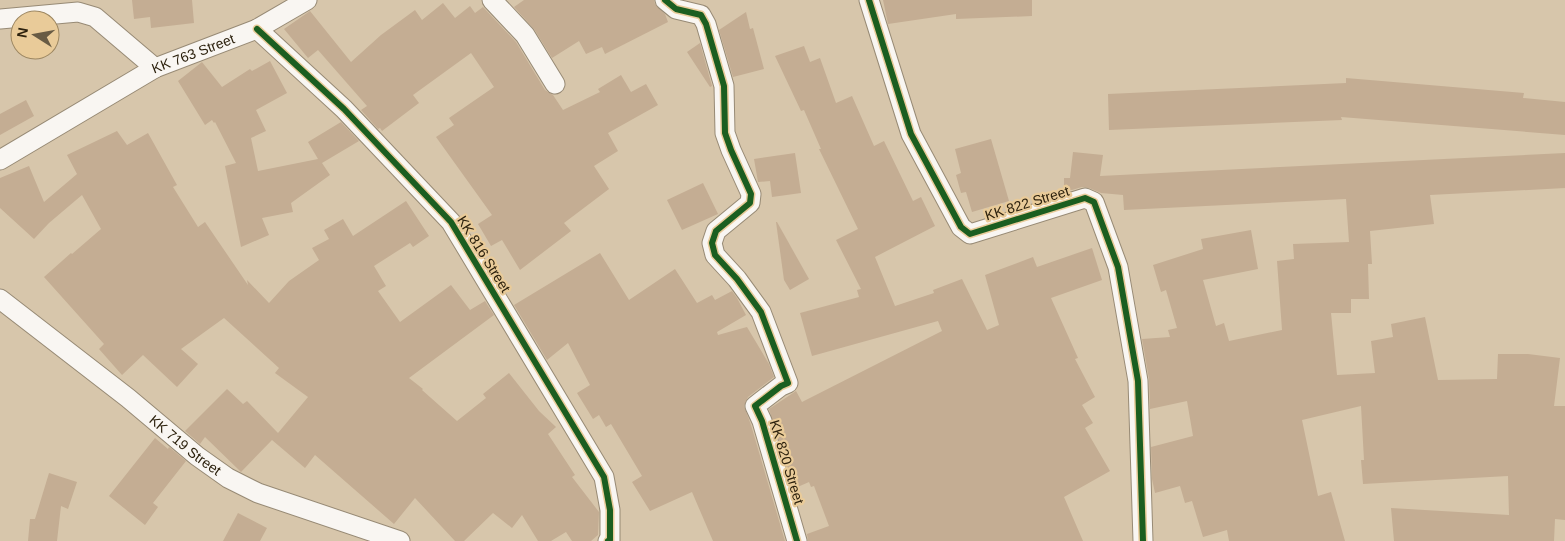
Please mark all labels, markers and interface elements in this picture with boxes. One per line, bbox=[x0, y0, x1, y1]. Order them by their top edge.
north arrow bbox=[10, 10, 60, 60]
text: N bbox=[13, 26, 31, 39]
street label: KK 763 Street bbox=[149, 30, 237, 76]
street label: KK 822 Street bbox=[983, 183, 1071, 223]
street label: KK 816 Street bbox=[454, 213, 514, 295]
street label: KK 719 Street bbox=[146, 412, 224, 479]
street label: KK 820 Street bbox=[767, 418, 807, 506]

